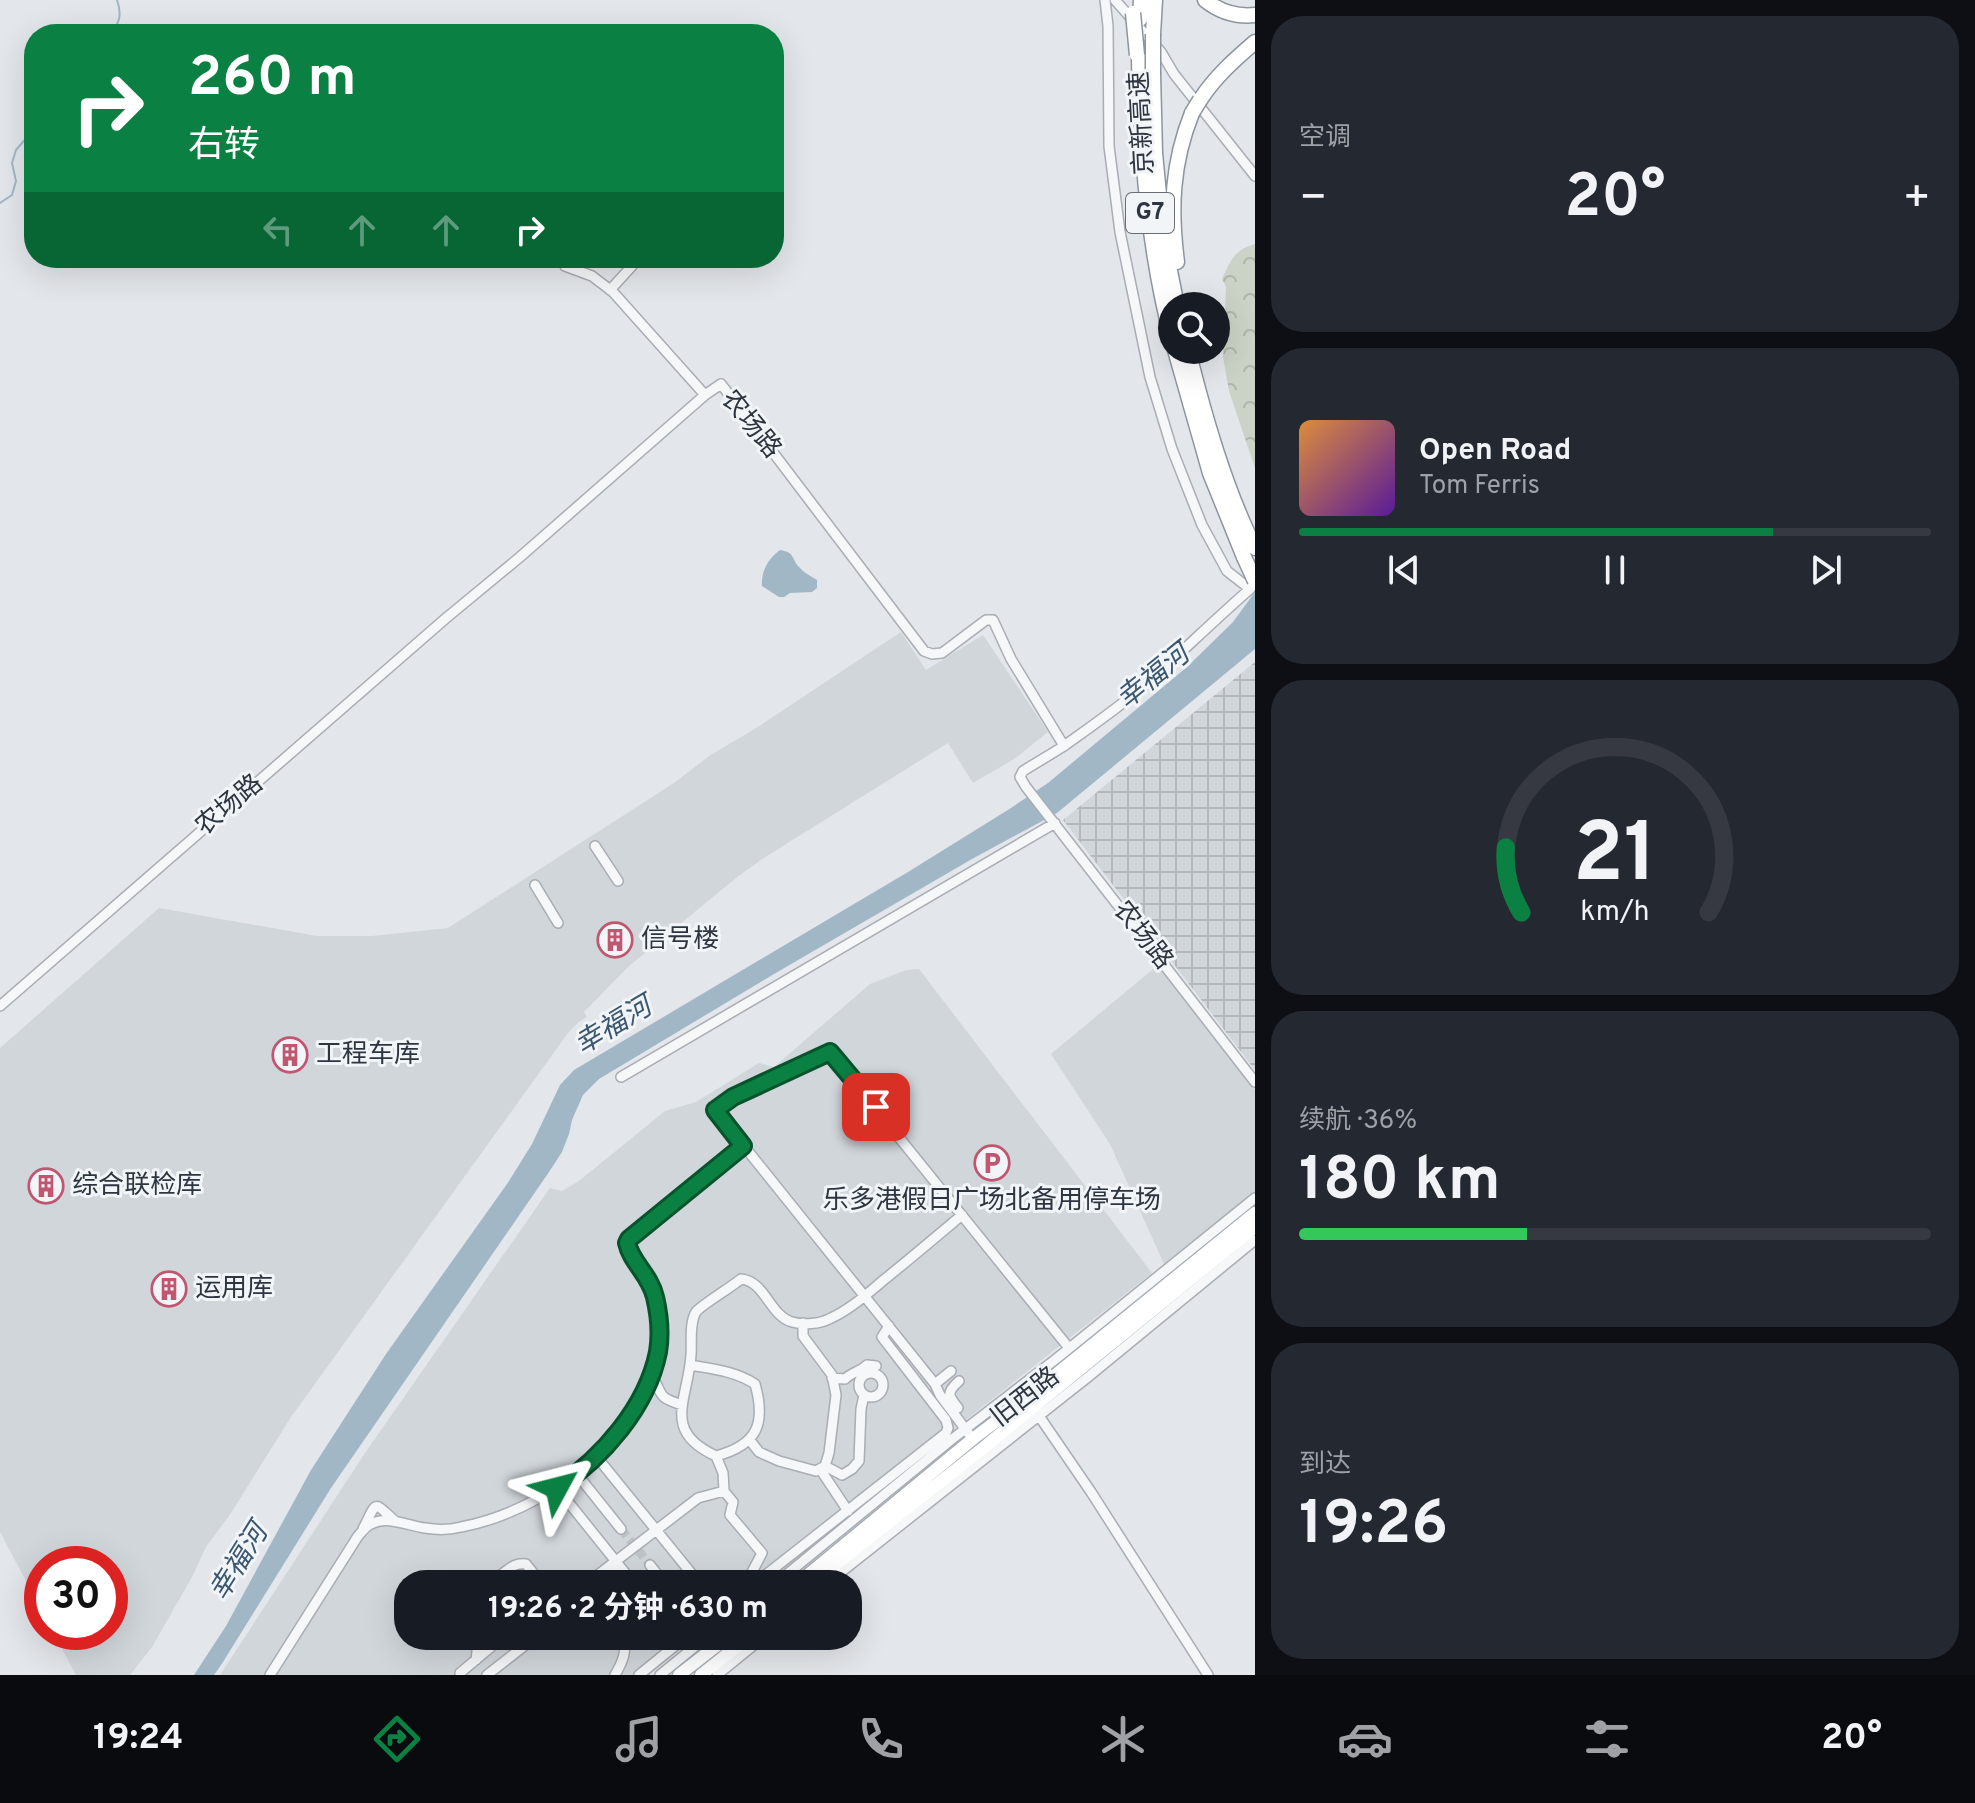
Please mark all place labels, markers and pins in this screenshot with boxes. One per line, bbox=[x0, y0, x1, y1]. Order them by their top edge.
building icon: 信号楼 bbox=[596, 921, 634, 959]
place label: 信号楼 bbox=[641, 924, 719, 957]
building icon: 工程车库 bbox=[271, 1036, 309, 1074]
place label: 工程车库 bbox=[316, 1039, 420, 1072]
pin bbox=[842, 1073, 910, 1141]
parking icon: 乐多港假日广场北备用停车场 bbox=[973, 1144, 1011, 1182]
building icon: 综合联检库 bbox=[27, 1167, 65, 1205]
place label: 综合联检库 bbox=[72, 1170, 202, 1203]
place label: 乐多港假日广场北备用停车场 bbox=[823, 1185, 1161, 1218]
building icon: 运用库 bbox=[150, 1270, 188, 1308]
place label: 运用库 bbox=[195, 1273, 273, 1306]

